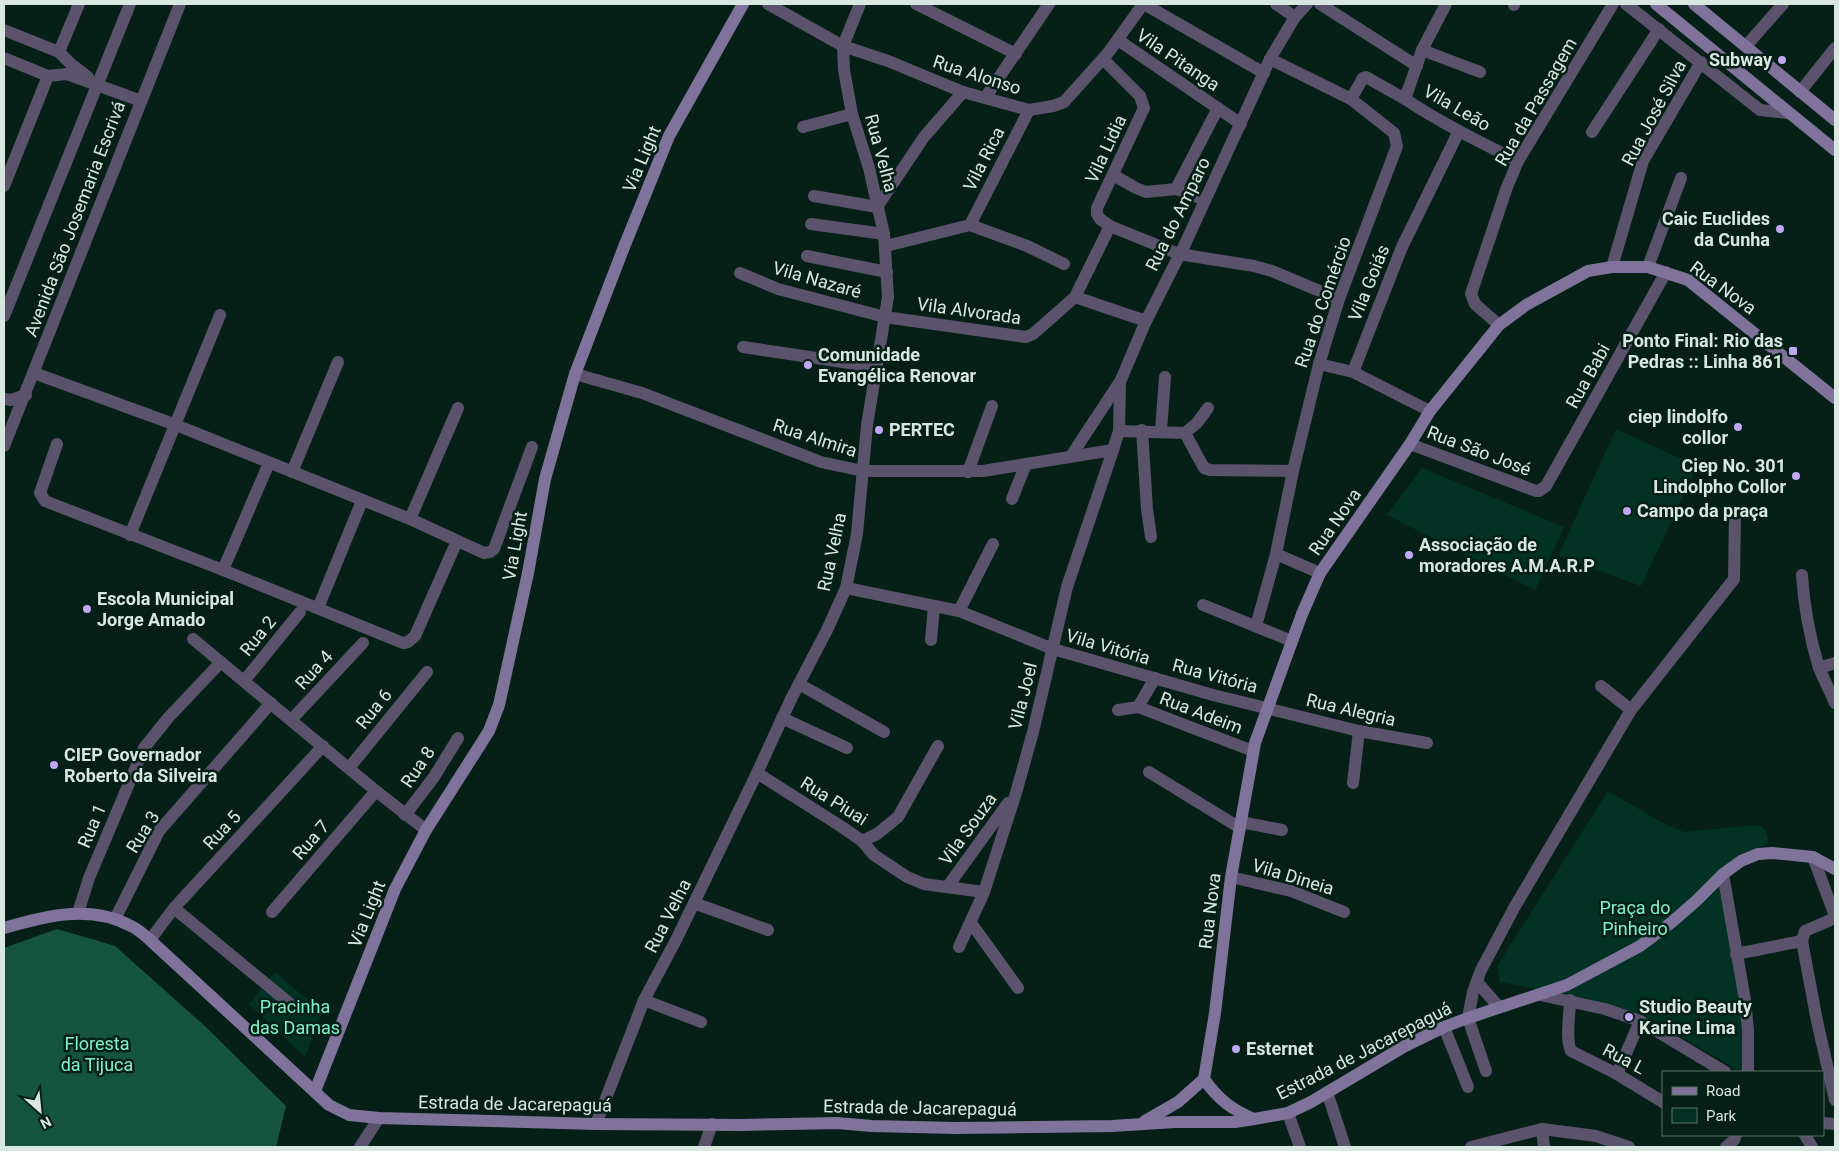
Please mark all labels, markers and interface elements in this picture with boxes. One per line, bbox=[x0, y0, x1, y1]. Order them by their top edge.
street label: Vila Pitanga bbox=[1133, 24, 1224, 95]
street label: Rua da Passagem bbox=[1490, 34, 1581, 170]
place label: Subway bbox=[1709, 49, 1773, 70]
street label: Rua Alonso bbox=[931, 50, 1024, 99]
marker: Subway bbox=[1776, 54, 1788, 66]
street label: Rua José Silva bbox=[1617, 56, 1690, 169]
street label: Vila Leão bbox=[1420, 80, 1494, 135]
street label: Avenida São Josemaria Escrivá bbox=[20, 98, 129, 340]
street label: Vila Lidia bbox=[1081, 111, 1130, 186]
street label: Rua Velha bbox=[861, 112, 902, 194]
street label: Via Light bbox=[618, 122, 665, 195]
street label: Vila Rica bbox=[959, 123, 1009, 194]
street label: Rua do Amparo bbox=[1141, 154, 1214, 274]
place label: Caic Euclides da Cunha bbox=[1662, 208, 1770, 250]
marker: Caic Euclides da Cunha bbox=[1774, 223, 1786, 235]
street label: Rua do Comércio bbox=[1290, 233, 1355, 370]
street label: Vila Goiás bbox=[1344, 242, 1393, 324]
street label: Vila Nazaré bbox=[770, 257, 864, 302]
street label: Rua Nova bbox=[1686, 257, 1760, 319]
street label: Vila Alvorada bbox=[916, 293, 1022, 328]
place label: Ponto Final: Rio das Pedras :: Linha 861 bbox=[1622, 330, 1783, 372]
street label: Rua Babi bbox=[1561, 340, 1614, 412]
place label: Comunidade Evangélica Renovar bbox=[818, 344, 977, 386]
marker: Ponto Final: Rio das Pedras :: Linha 861 bbox=[1787, 345, 1799, 357]
marker: Comunidade Evangélica Renovar bbox=[802, 359, 814, 371]
place label: ciep lindolfo collor bbox=[1628, 406, 1728, 448]
street label: Rua Almira bbox=[770, 414, 860, 461]
place label: PERTEC bbox=[889, 419, 955, 440]
street label: Rua São José bbox=[1424, 421, 1534, 480]
marker: ciep lindolfo collor bbox=[1732, 421, 1744, 433]
marker: PERTEC bbox=[873, 424, 885, 436]
place label: Ciep No. 301 Lindolpho Collor bbox=[1653, 455, 1786, 497]
marker: Ciep No. 301 Lindolpho Collor bbox=[1790, 470, 1802, 482]
street label: Rua Nova bbox=[1304, 484, 1365, 559]
place label: Campo da praça bbox=[1637, 500, 1768, 521]
marker: Campo da praça bbox=[1621, 505, 1633, 517]
street label: Via Light bbox=[498, 509, 531, 582]
street label: Rua Velha bbox=[813, 511, 850, 593]
place label: Associação de moradores A.M.A.R.P bbox=[1419, 534, 1595, 576]
marker: Associação de moradores A.M.A.R.P bbox=[1403, 549, 1415, 561]
place label: Escola Municipal Jorge Amado bbox=[97, 588, 234, 630]
marker: Escola Municipal Jorge Amado bbox=[81, 603, 93, 615]
street label: Rua 2 bbox=[235, 611, 280, 660]
street label: Vila Vitória bbox=[1064, 624, 1153, 669]
street label: Rua 4 bbox=[291, 646, 337, 694]
street label: Rua Vitória bbox=[1170, 654, 1260, 697]
street label: Vila Joel bbox=[1004, 660, 1041, 732]
street label: Rua 6 bbox=[351, 684, 396, 733]
street label: Rua Adeim bbox=[1157, 687, 1245, 738]
street label: Rua Alegria bbox=[1304, 689, 1398, 730]
street label: Rua 8 bbox=[396, 742, 439, 791]
place label: CIEP Governador Roberto da Silveira bbox=[64, 744, 218, 786]
marker: CIEP Governador Roberto da Silveira bbox=[48, 759, 60, 771]
street label: Rua Piuai bbox=[797, 772, 872, 829]
street label: Vila Souza bbox=[934, 789, 1001, 869]
street label: Rua 1 bbox=[73, 801, 110, 851]
street label: Rua 5 bbox=[198, 806, 245, 853]
street label: Rua 3 bbox=[122, 807, 164, 857]
street label: Rua 7 bbox=[288, 816, 333, 864]
street label: Vila Dineia bbox=[1250, 854, 1337, 899]
street label: Rua Nova bbox=[1194, 872, 1225, 950]
street label: Rua Velha bbox=[640, 875, 695, 956]
street label: Via Light bbox=[344, 877, 389, 950]
park label: Praça do Pinheiro bbox=[1600, 897, 1671, 939]
park label: Pracinha das Damas bbox=[250, 996, 340, 1038]
place label: Studio Beauty Karine Lima bbox=[1639, 996, 1753, 1038]
street label: Estrada de Jacarepaguá bbox=[1273, 997, 1455, 1104]
marker: Studio Beauty Karine Lima bbox=[1623, 1011, 1635, 1023]
park label: Floresta da Tijuca bbox=[61, 1033, 133, 1075]
place label: Esternet bbox=[1246, 1038, 1314, 1059]
street label: Rua L bbox=[1599, 1039, 1649, 1079]
marker: Esternet bbox=[1230, 1043, 1242, 1055]
legend bbox=[1662, 1071, 1824, 1136]
text: Road bbox=[1706, 1082, 1740, 1100]
north arrow bbox=[15, 1086, 65, 1136]
street label: Estrada de Jacarepaguá bbox=[418, 1091, 612, 1116]
street label: Estrada de Jacarepaguá bbox=[823, 1095, 1017, 1120]
text: Park bbox=[1706, 1107, 1737, 1125]
text: N bbox=[38, 1113, 54, 1132]

